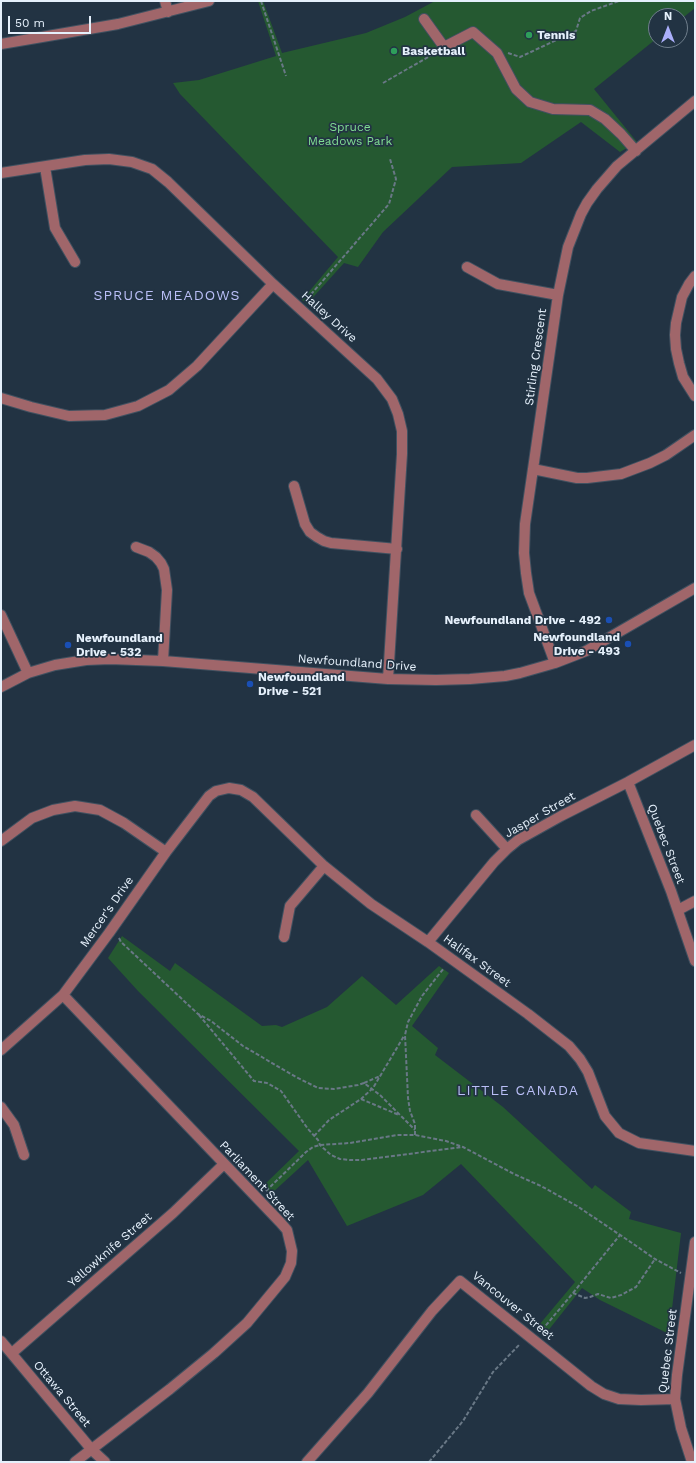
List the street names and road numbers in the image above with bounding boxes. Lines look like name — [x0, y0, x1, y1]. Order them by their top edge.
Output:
street label: Halley Drive — [298, 288, 360, 346]
street label: Stirling Crescent — [522, 308, 550, 406]
street label: Newfoundland Drive — [297, 652, 417, 674]
street label: Jasper Street — [502, 789, 578, 841]
street label: Quebec Street — [644, 802, 688, 886]
street label: Mercer's Drive — [77, 874, 137, 950]
street label: Halifax Street — [440, 932, 514, 990]
street label: Parliament Street — [216, 1138, 298, 1224]
street label: Yellowknife Street — [65, 1210, 155, 1290]
street label: Vancouver Street — [469, 1269, 557, 1343]
street label: Quebec Street — [656, 1308, 680, 1394]
street label: Ottawa Street — [30, 1358, 94, 1430]

